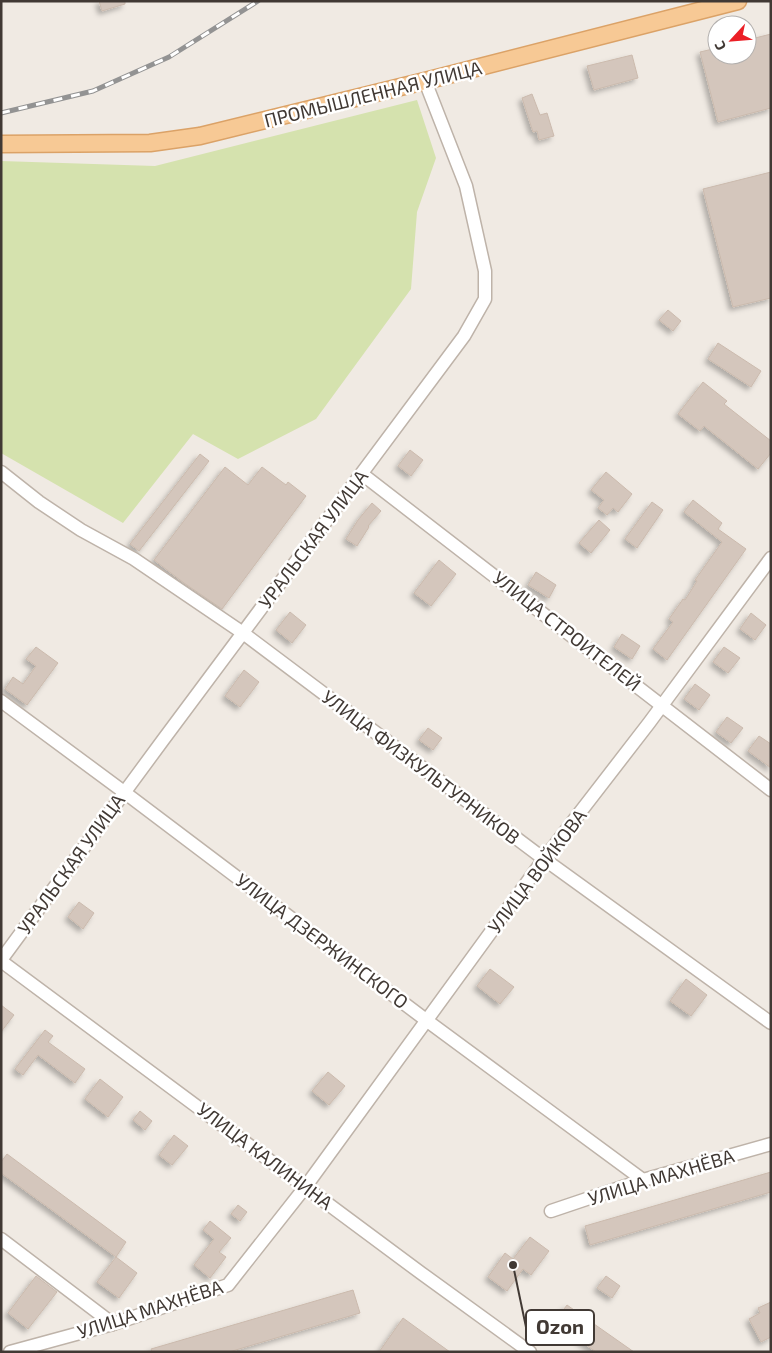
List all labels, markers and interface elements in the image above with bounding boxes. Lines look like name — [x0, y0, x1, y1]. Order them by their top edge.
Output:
north arrow — [707, 15, 757, 65]
text: С — [710, 38, 729, 53]
street label: ПРОМЫШЛЕННАЯ УЛИЦА — [262, 55, 484, 132]
street label: УРАЛЬСКАЯ УЛИЦА — [253, 465, 372, 613]
street label: УЛИЦА СТРОИТЕЛЕЙ — [489, 566, 646, 695]
street label: УЛИЦА ФИЗКУЛЬТУРНИКОВ — [318, 685, 525, 848]
street label: УРАЛЬСКАЯ УЛИЦА — [12, 789, 129, 938]
street label: УЛИЦА ВОЙКОВА — [482, 804, 591, 937]
street label: УЛИЦА ДЗЕРЖИНСКОГО — [231, 868, 413, 1013]
street label: УЛИЦА КАЛИНИНА — [193, 1097, 338, 1214]
street label: УЛИЦА МАХНЁВА — [585, 1143, 737, 1210]
street label: УЛИЦА МАХНЁВА — [74, 1274, 226, 1343]
callout: Ozon — [526, 1310, 594, 1345]
text: Ozon — [536, 1314, 584, 1338]

